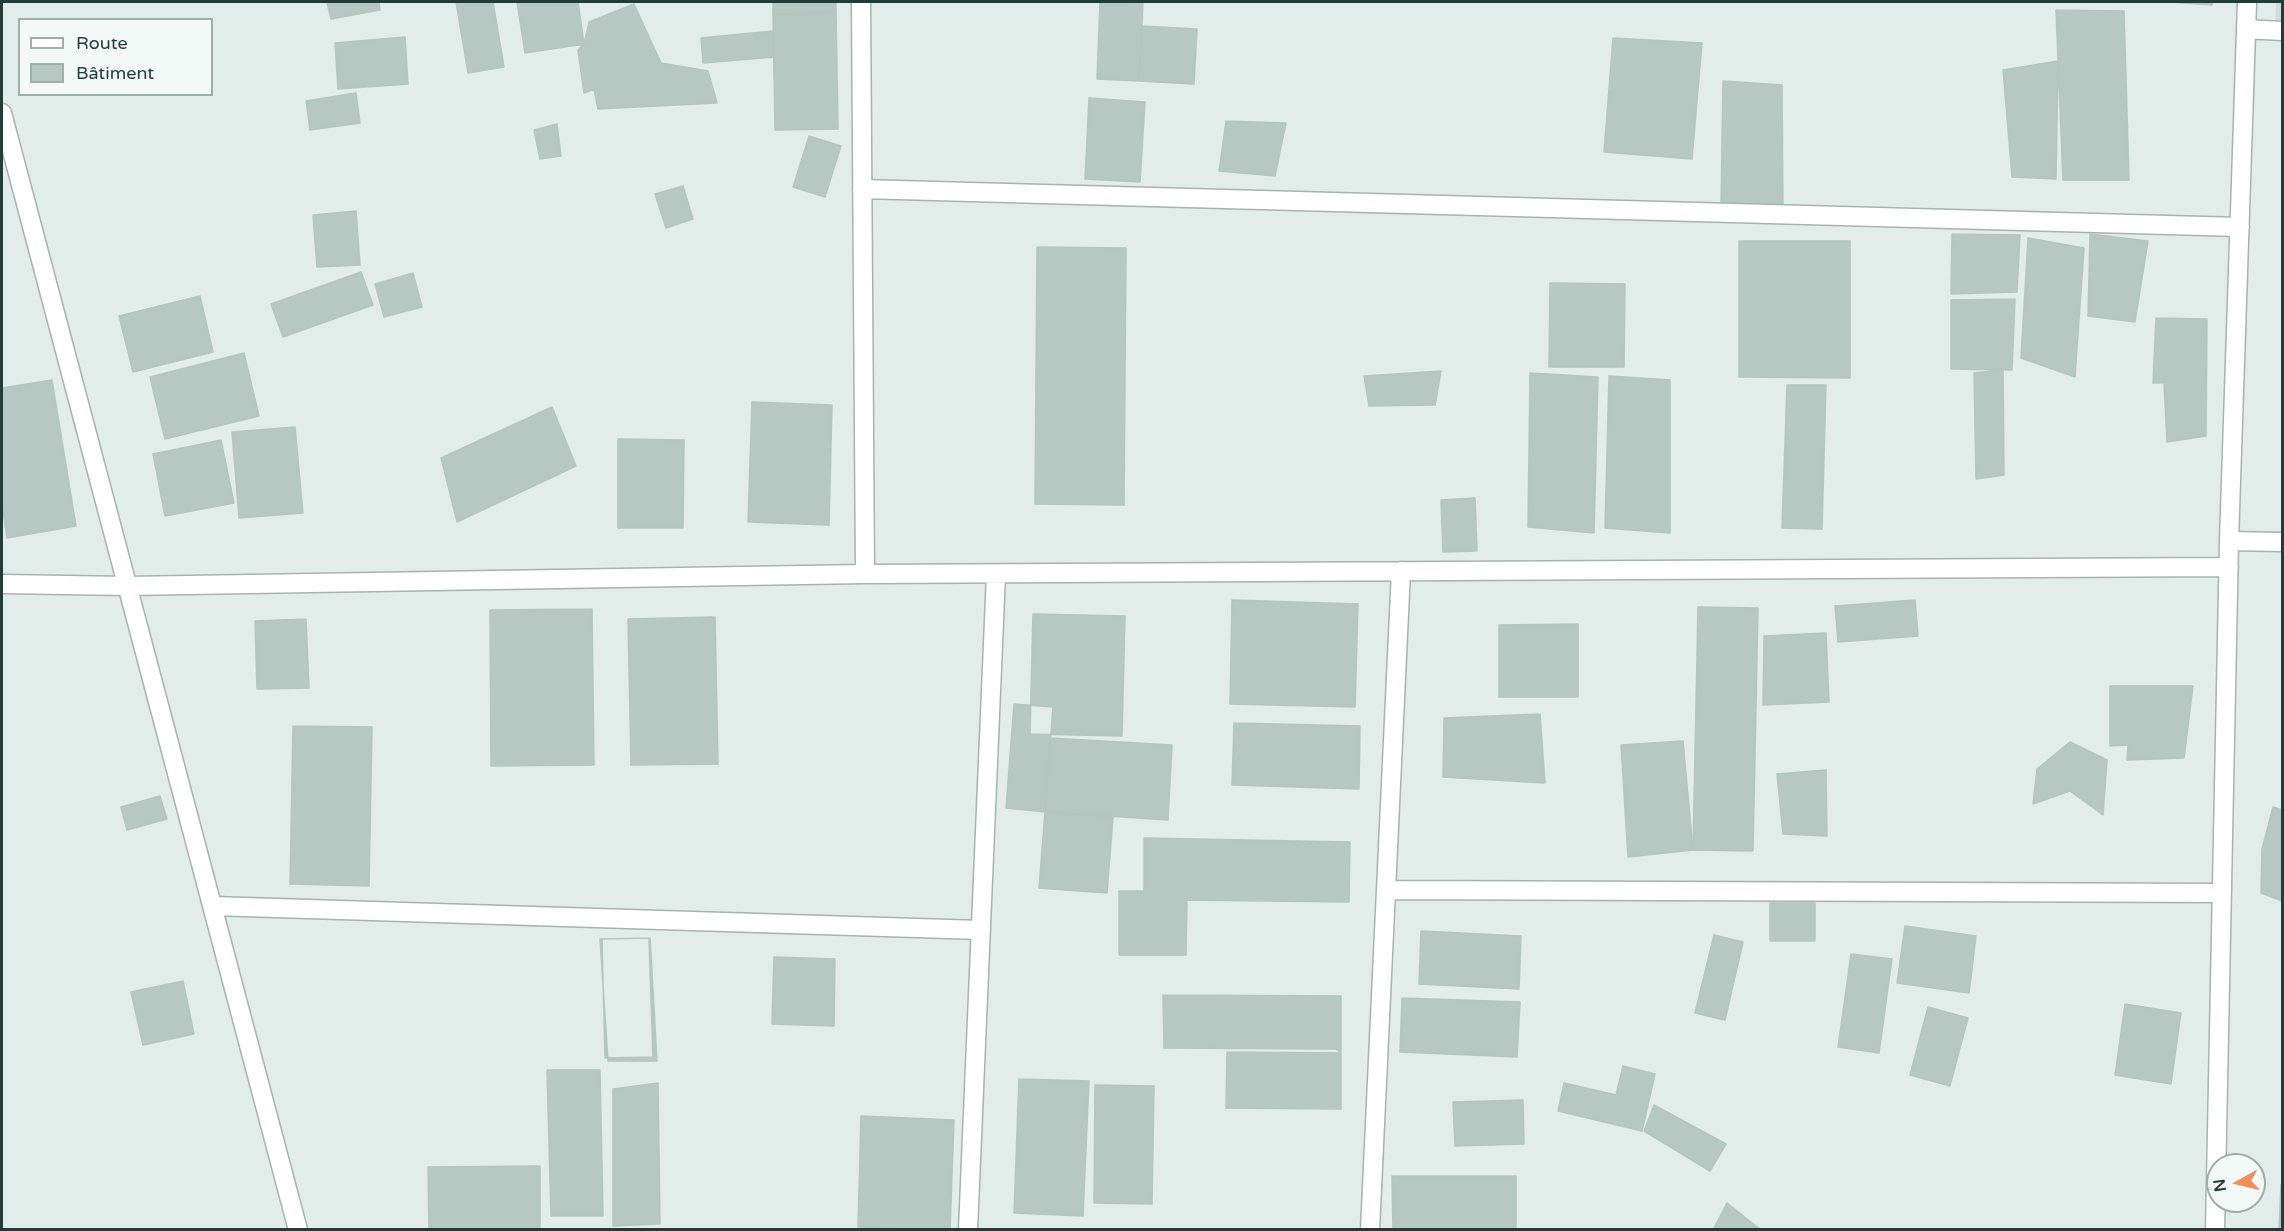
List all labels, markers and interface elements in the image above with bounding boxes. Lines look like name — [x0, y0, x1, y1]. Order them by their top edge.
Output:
legend — [18, 18, 213, 96]
text: Route — [76, 32, 128, 54]
text: Bâtiment — [76, 62, 154, 84]
north arrow — [2206, 1153, 2266, 1213]
text: N — [2209, 1177, 2231, 1193]

